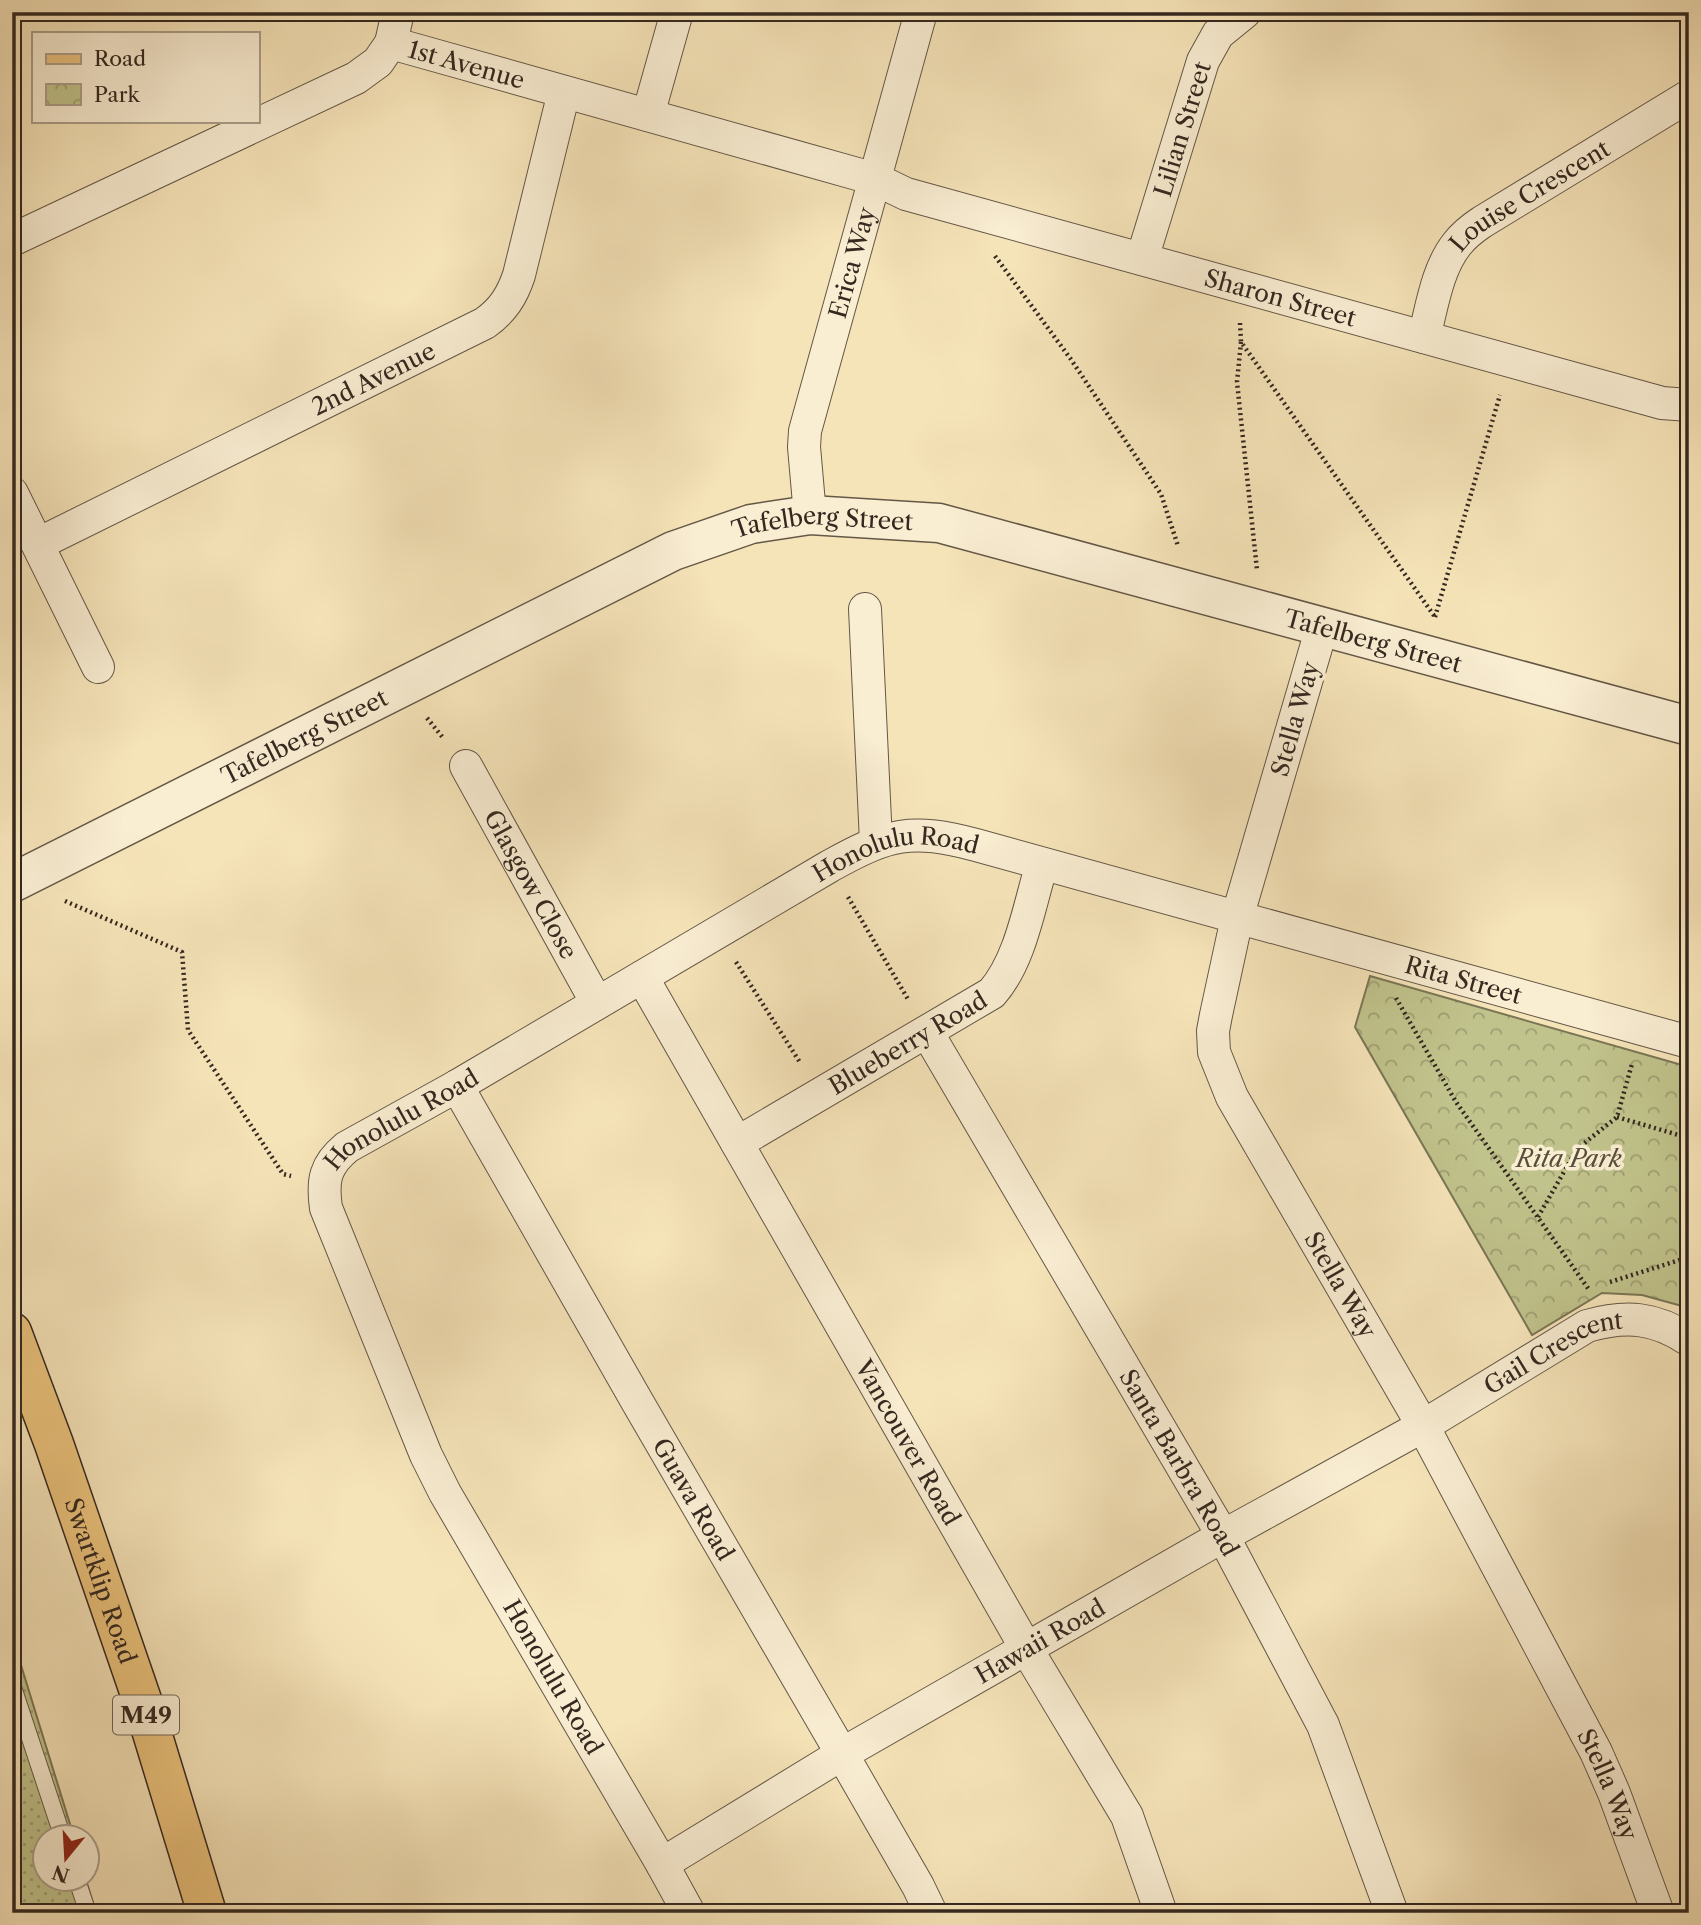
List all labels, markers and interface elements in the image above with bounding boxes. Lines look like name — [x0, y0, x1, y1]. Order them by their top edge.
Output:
legend — [32, 32, 259, 122]
street label: 1st Avenue — [405, 34, 528, 94]
text: Road — [94, 46, 146, 71]
street label: Lilian Street — [1148, 58, 1217, 200]
text: Park — [94, 82, 140, 107]
street label: Louise Crescent — [1443, 133, 1615, 257]
street label: Erica Way — [822, 203, 881, 321]
street label: Sharon Street — [1201, 263, 1360, 332]
street label: 2nd Avenue — [307, 335, 440, 421]
street label: Tafelberg Street — [728, 500, 914, 544]
street label: Tafelberg Street — [1281, 603, 1465, 678]
street label: Stella Way — [1265, 658, 1325, 780]
street label: Tafelberg Street — [216, 682, 393, 790]
street label: Glasgow Close — [478, 804, 584, 964]
street label: Honolulu Road — [807, 821, 983, 888]
street label: Rita Street — [1402, 950, 1526, 1010]
street label: Blueberry Road — [823, 985, 992, 1100]
street label: Honolulu Road — [318, 1062, 484, 1175]
park label: Rita Park — [1514, 1144, 1622, 1173]
street label: Stella Way — [1299, 1226, 1383, 1343]
street label: Gail Crescent — [1478, 1305, 1624, 1400]
street label: Vancouver Road — [849, 1353, 967, 1530]
street label: Santa Barbra Road — [1114, 1364, 1245, 1561]
street label: Guava Road — [647, 1433, 741, 1566]
street label: Swartklip Road — [59, 1494, 143, 1668]
street label: Hawaii Road — [970, 1592, 1110, 1689]
street label: Honolulu Road — [497, 1594, 609, 1760]
road number: M49 — [113, 1696, 179, 1734]
street label: Stella Way — [1572, 1723, 1645, 1844]
north arrow — [32, 1824, 102, 1894]
text: N — [49, 1860, 72, 1887]

